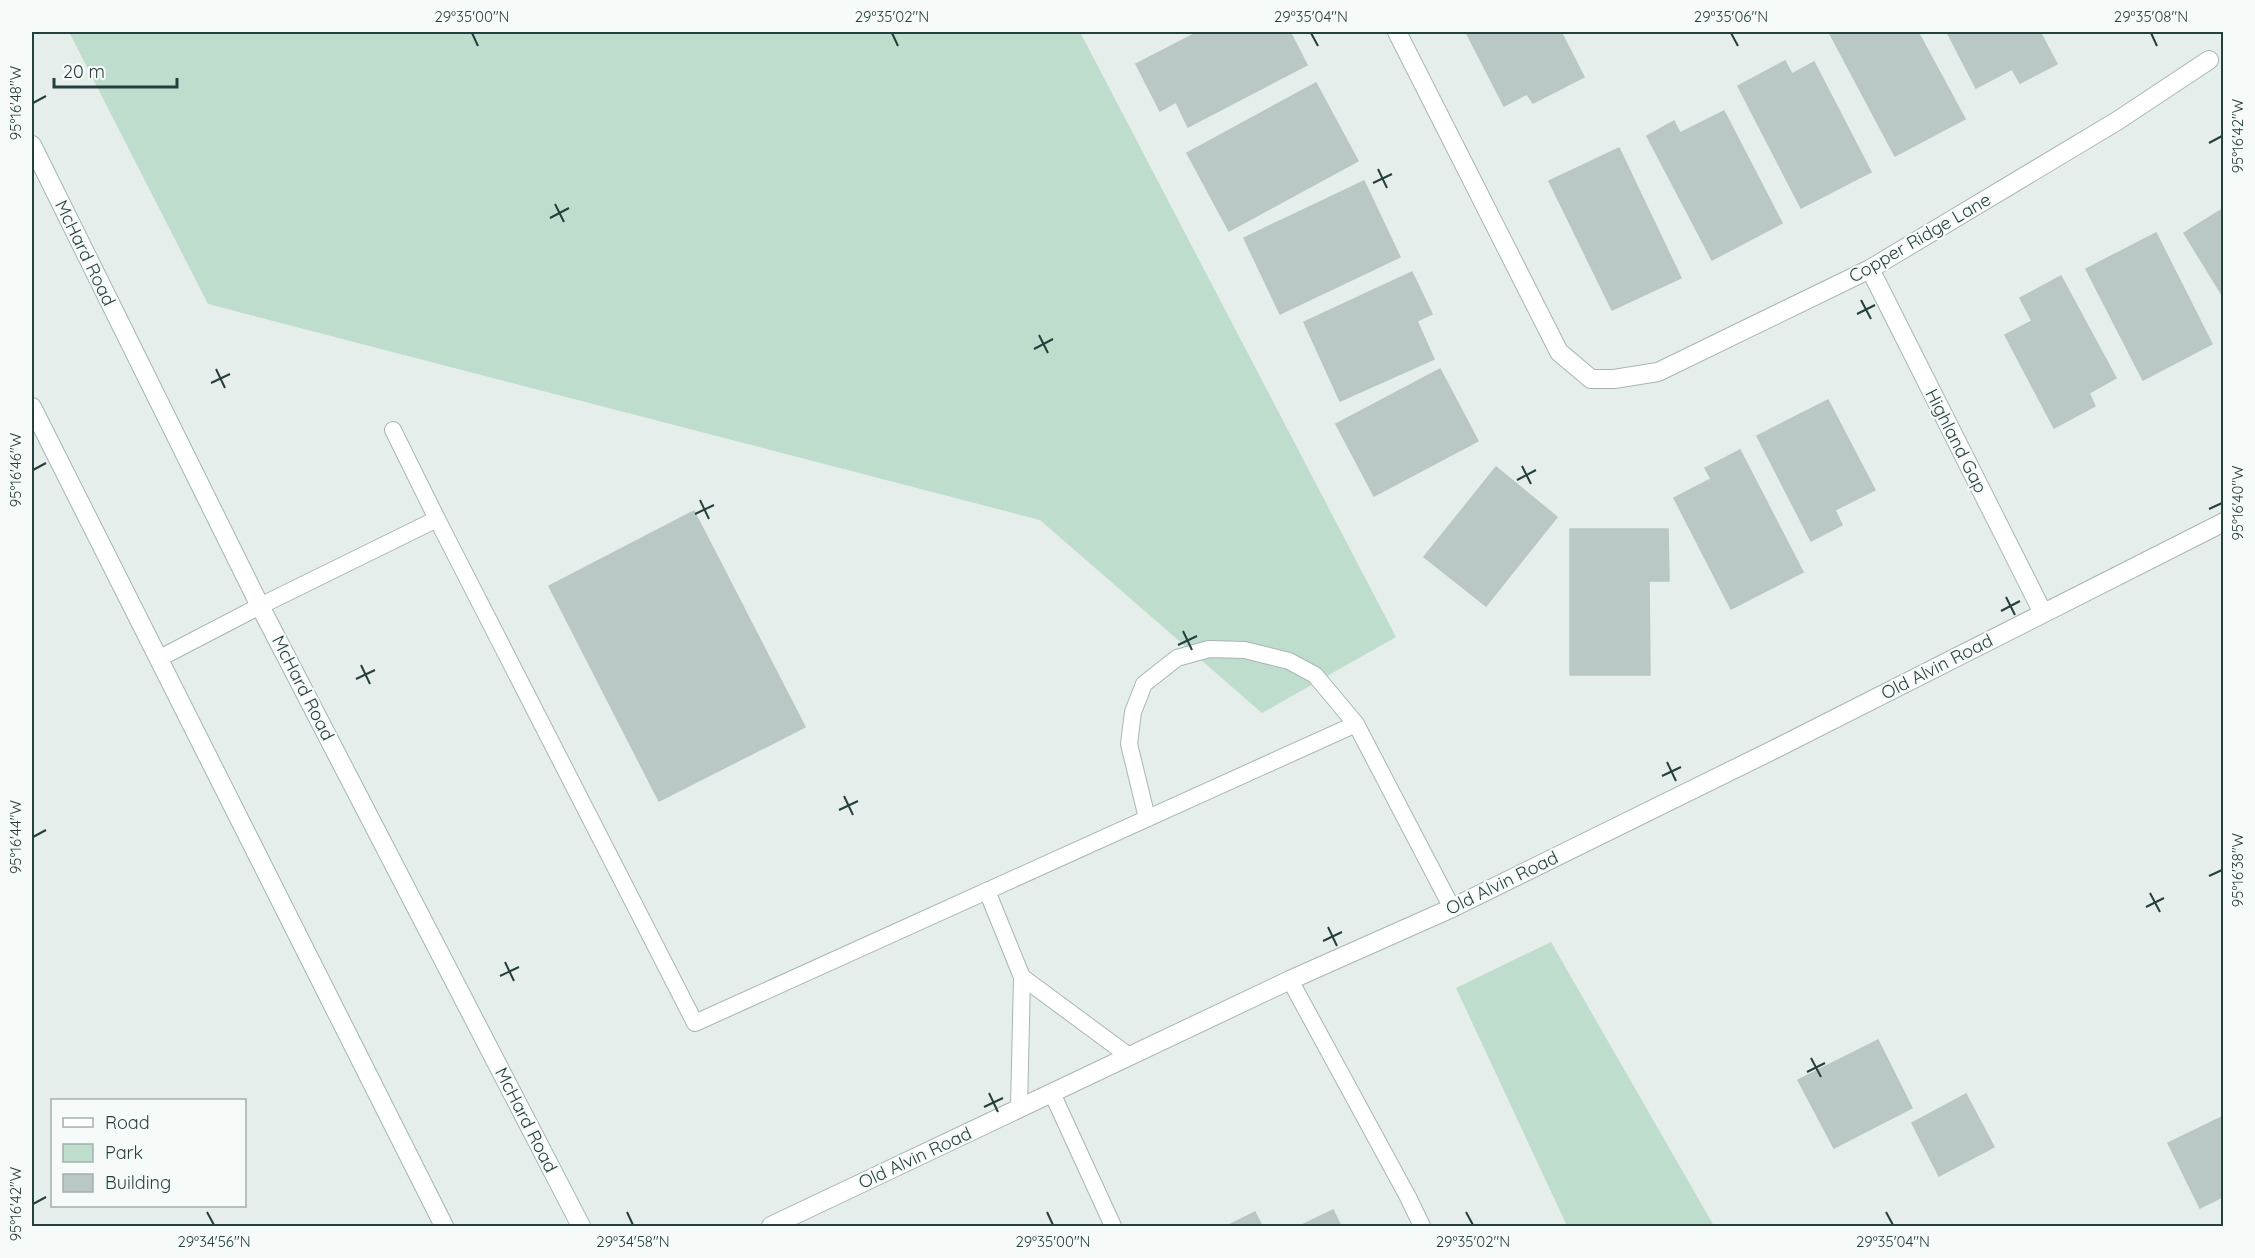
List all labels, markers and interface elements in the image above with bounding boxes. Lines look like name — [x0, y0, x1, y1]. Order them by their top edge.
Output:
text: 29°35'00"N — [434, 7, 510, 26]
text: 29°35'02"N — [855, 7, 929, 26]
text: 29°35'04"N — [1274, 7, 1348, 26]
text: 29°35'06"N — [1694, 7, 1768, 26]
text: 29°35'08"N — [2114, 7, 2188, 26]
scale bar — [54, 51, 177, 89]
text: 20 m — [63, 60, 105, 83]
text: 95°16'48"W — [6, 65, 25, 140]
text: 95°16'42"W — [2228, 98, 2247, 173]
street label: Copper Ridge Lane — [1845, 188, 1995, 288]
street label: McHard Road — [50, 196, 121, 310]
street label: Highland Gap — [1920, 385, 1993, 497]
text: 95°16'46"W — [6, 432, 25, 507]
text: 95°16'40"W — [2228, 465, 2247, 541]
street label: Old Alvin Road — [1877, 629, 1996, 705]
street label: McHard Road — [267, 631, 340, 744]
text: 95°16'44"W — [6, 799, 25, 874]
text: 95°16'38"W — [2228, 832, 2247, 907]
street label: Old Alvin Road — [1442, 845, 1562, 920]
street label: McHard Road — [490, 1063, 563, 1176]
legend — [51, 1099, 246, 1207]
text: Road — [105, 1111, 150, 1134]
street label: Old Alvin Road — [855, 1121, 975, 1194]
text: Park — [105, 1141, 143, 1164]
text: 95°16'42"W — [6, 1166, 25, 1241]
text: Building — [105, 1171, 171, 1194]
text: 29°34'56"N — [177, 1232, 251, 1251]
text: 29°34'58"N — [596, 1232, 670, 1251]
text: 29°35'00"N — [1015, 1232, 1091, 1251]
text: 29°35'02"N — [1436, 1232, 1510, 1251]
text: 29°35'04"N — [1856, 1232, 1930, 1251]

